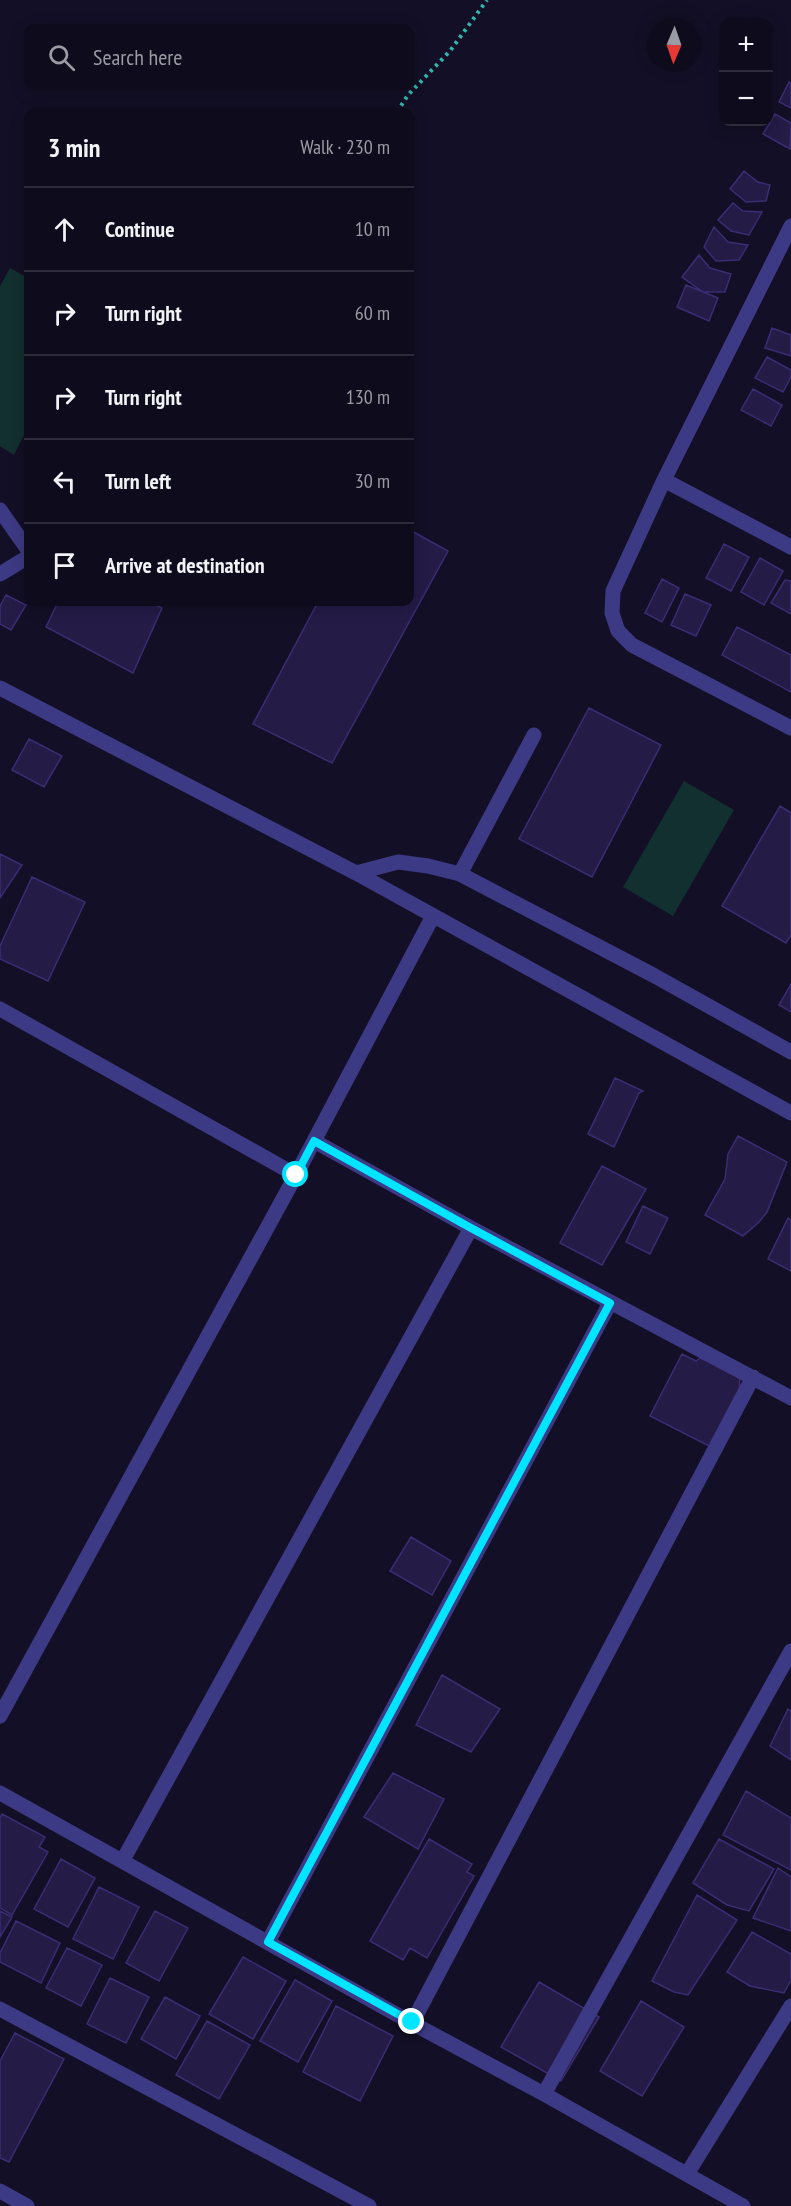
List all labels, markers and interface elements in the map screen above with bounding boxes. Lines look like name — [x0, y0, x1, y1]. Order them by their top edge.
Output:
north arrow — [647, 18, 701, 72]
map controls — [719, 18, 773, 126]
button: + — [719, 18, 773, 72]
search box — [24, 24, 414, 90]
icon: search — [45, 41, 78, 74]
text: Search here — [93, 43, 182, 71]
button: − — [719, 72, 773, 126]
text: 3 min — [48, 131, 101, 164]
text: Walk · 230 m — [300, 134, 390, 160]
icon: ahead — [48, 213, 81, 246]
text: Continue — [105, 215, 175, 243]
text: 10 m — [355, 216, 390, 242]
icon: right — [48, 297, 81, 330]
text: Turn right — [105, 299, 182, 327]
text: 60 m — [355, 300, 390, 326]
icon: right — [48, 381, 81, 414]
text: Turn right — [105, 383, 182, 411]
text: 130 m — [346, 384, 390, 410]
icon: left — [48, 465, 81, 498]
text: Turn left — [105, 467, 171, 495]
text: 30 m — [355, 468, 390, 494]
icon: arrive — [48, 549, 81, 582]
text: Arrive at destination — [105, 551, 265, 579]
route start — [282, 1161, 308, 1187]
route end — [398, 2008, 424, 2034]

